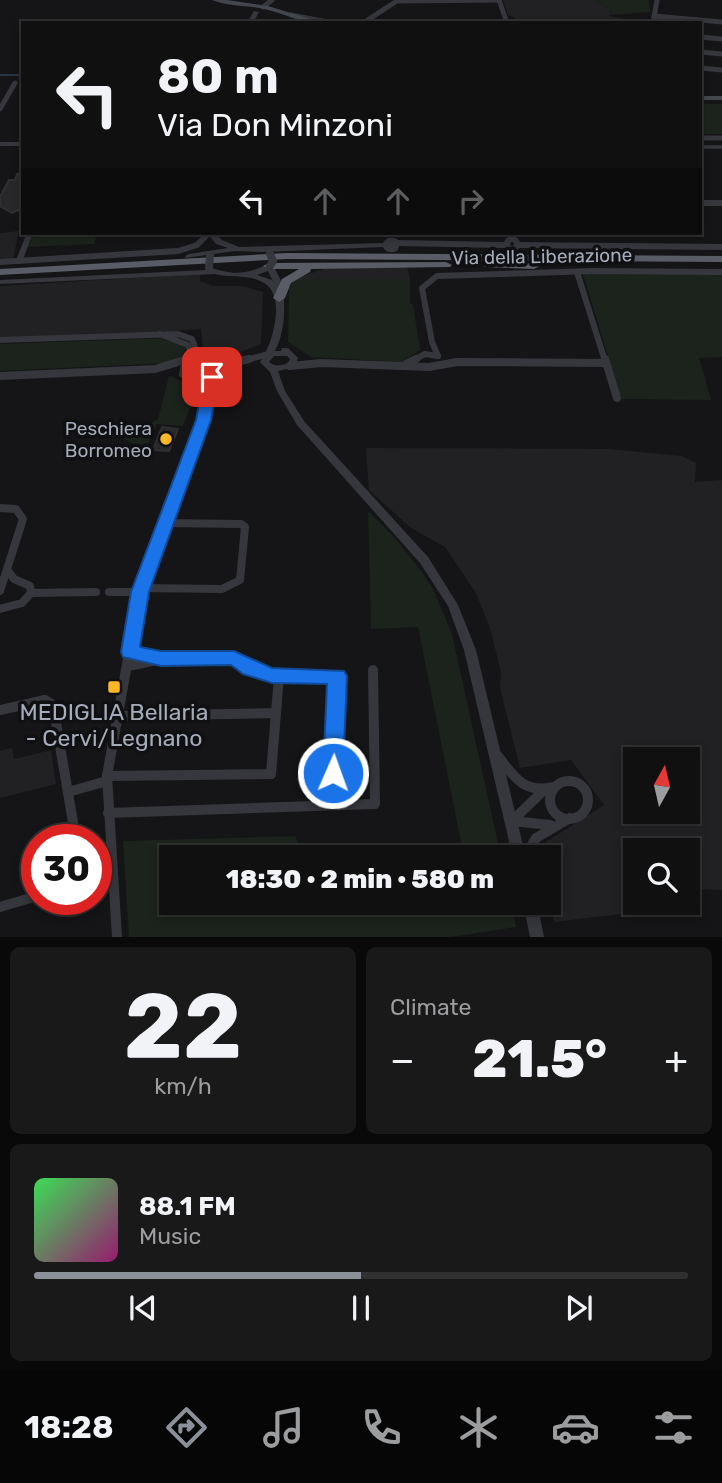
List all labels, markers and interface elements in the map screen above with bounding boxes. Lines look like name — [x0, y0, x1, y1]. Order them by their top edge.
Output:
text: 80 m — [157, 47, 279, 105]
icon: left — [42, 49, 133, 140]
text: Via Don Minzoni — [157, 106, 393, 144]
icon: left — [233, 182, 271, 220]
icon: ahead — [306, 182, 344, 220]
icon: ahead — [379, 182, 417, 220]
icon: right — [452, 182, 490, 220]
street label: Via della Liberazione — [452, 243, 632, 270]
pin — [182, 347, 242, 407]
icon: arrive — [193, 358, 231, 396]
place label: Peschiera Borromeo — [65, 417, 152, 462]
marker: Peschiera Borromeo — [158, 431, 174, 447]
marker: MEDIGLIA Bellaria - Cervi/Legnano — [106, 679, 122, 695]
place label: MEDIGLIA Bellaria - Cervi/Legnano — [20, 698, 208, 752]
position arrow — [296, 736, 370, 810]
north arrow — [623, 747, 700, 824]
map controls — [623, 747, 700, 915]
speed limit sign: 30 — [21, 824, 112, 915]
button: search — [623, 838, 700, 915]
text: 18:30 · 2 min · 580 m — [226, 864, 494, 895]
text: 22 — [124, 972, 242, 1080]
text: Climate — [390, 993, 471, 1021]
text: 21.5° — [472, 1028, 607, 1090]
text: − — [390, 1037, 415, 1083]
text: + — [664, 1037, 688, 1083]
text: km/h — [154, 1072, 212, 1100]
text: 88.1 FM — [139, 1191, 236, 1222]
text: Music — [139, 1222, 201, 1250]
icon: previous — [124, 1289, 162, 1327]
icon: pause — [342, 1289, 380, 1327]
icon: next — [560, 1289, 598, 1327]
icon: directions — [162, 1403, 211, 1452]
icon: music — [259, 1403, 308, 1452]
icon: phone — [357, 1403, 406, 1452]
icon: climate — [454, 1403, 503, 1452]
icon: car — [551, 1403, 600, 1452]
icon: filters — [649, 1403, 698, 1452]
text: 18:28 — [24, 1408, 114, 1446]

